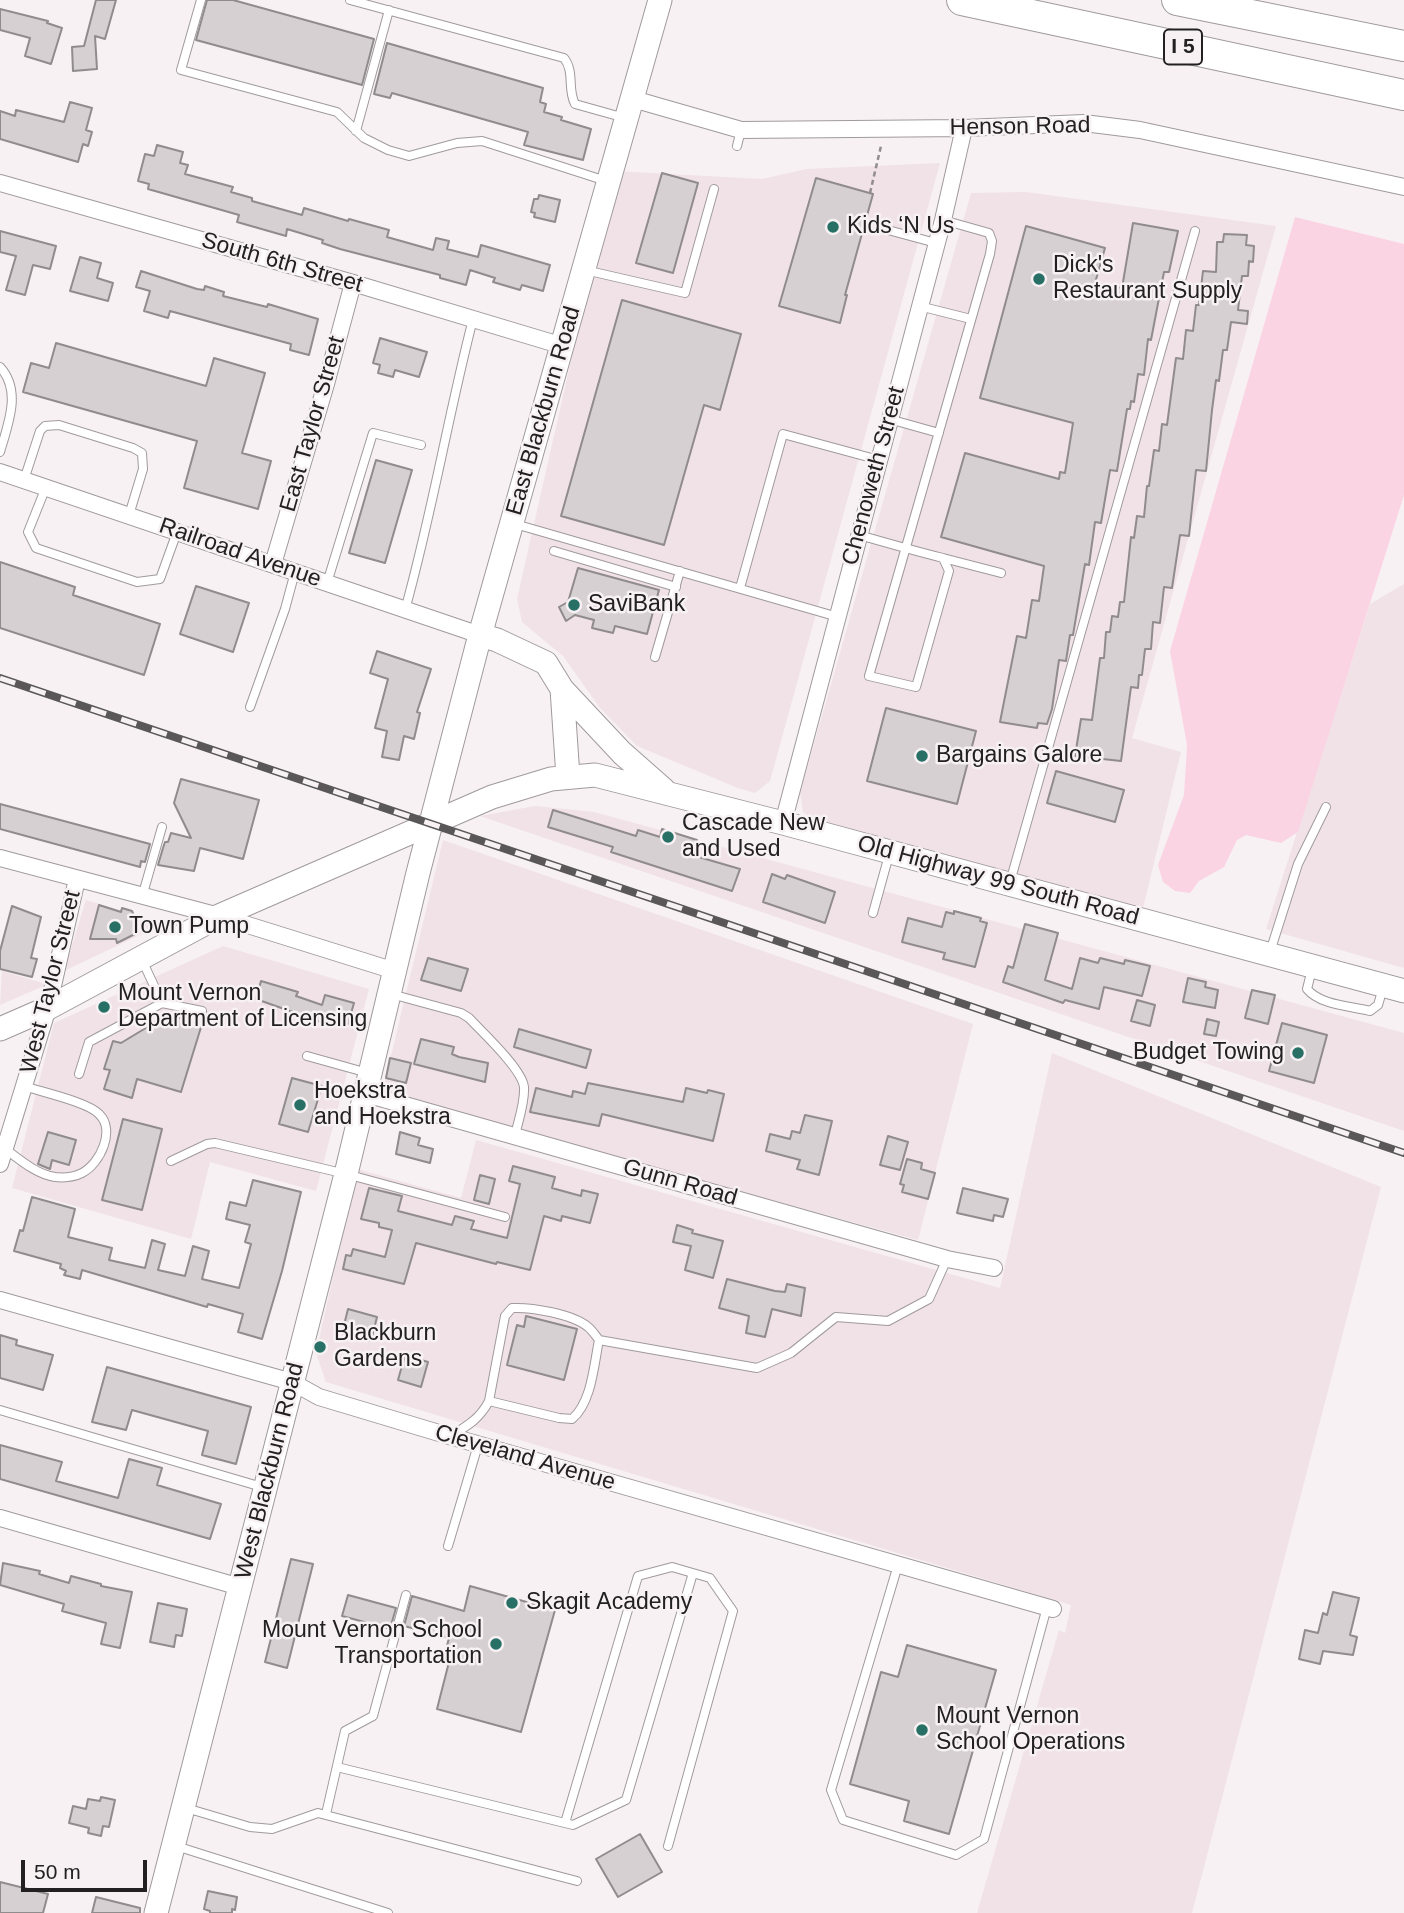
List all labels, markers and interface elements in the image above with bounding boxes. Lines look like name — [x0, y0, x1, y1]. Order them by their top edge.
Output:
road number: I 5 — [1164, 30, 1202, 64]
street label: Henson Road — [949, 112, 1091, 142]
place label: Kids ‘N Us — [847, 213, 954, 241]
marker: Kids ‘N Us — [825, 219, 841, 235]
street label: South 6th Street — [198, 227, 366, 299]
place label: Dick's Restaurant Supply — [1053, 252, 1242, 306]
marker: Dick's Restaurant Supply — [1031, 271, 1047, 287]
street label: East Blackburn Road — [501, 303, 587, 519]
street label: East Taylor Street — [275, 333, 351, 515]
street label: Chenoweth Street — [837, 384, 911, 568]
street label: Railroad Avenue — [155, 512, 325, 594]
place label: SaviBank — [588, 591, 685, 619]
marker: SaviBank — [566, 597, 582, 613]
place label: Bargains Galore — [936, 742, 1102, 770]
marker: Bargains Galore — [914, 748, 930, 764]
place label: Cascade New and Used — [682, 810, 825, 864]
marker: Cascade New and Used — [660, 829, 676, 845]
street label: Old Highway 99 South Road — [854, 830, 1142, 932]
street label: West Taylor Street — [15, 888, 87, 1076]
place label: Town Pump — [129, 913, 249, 941]
marker: Town Pump — [107, 919, 123, 935]
place label: Mount Vernon Department of Licensing — [118, 980, 367, 1034]
marker: Mount Vernon Department of Licensing — [96, 999, 112, 1015]
place label: Budget Towing — [1133, 1039, 1284, 1067]
marker: Budget Towing — [1290, 1045, 1306, 1061]
place label: Hoekstra and Hoekstra — [314, 1078, 451, 1132]
marker: Hoekstra and Hoekstra — [292, 1097, 308, 1113]
street label: Gunn Road — [620, 1154, 740, 1212]
place label: Blackburn Gardens — [334, 1320, 436, 1374]
marker: Blackburn Gardens — [312, 1339, 328, 1355]
street label: West Blackburn Road — [230, 1360, 310, 1582]
street label: Cleveland Avenue — [432, 1419, 618, 1497]
place label: Skagit Academy — [526, 1589, 692, 1617]
marker: Skagit Academy — [504, 1595, 520, 1611]
place label: Mount Vernon School Transportation — [262, 1617, 482, 1671]
marker: Mount Vernon School Transportation — [488, 1636, 504, 1652]
place label: Mount Vernon School Operations — [936, 1703, 1125, 1757]
marker: Mount Vernon School Operations — [914, 1722, 930, 1738]
scale bar — [24, 1846, 150, 1890]
text: 50 m — [34, 1860, 81, 1883]

